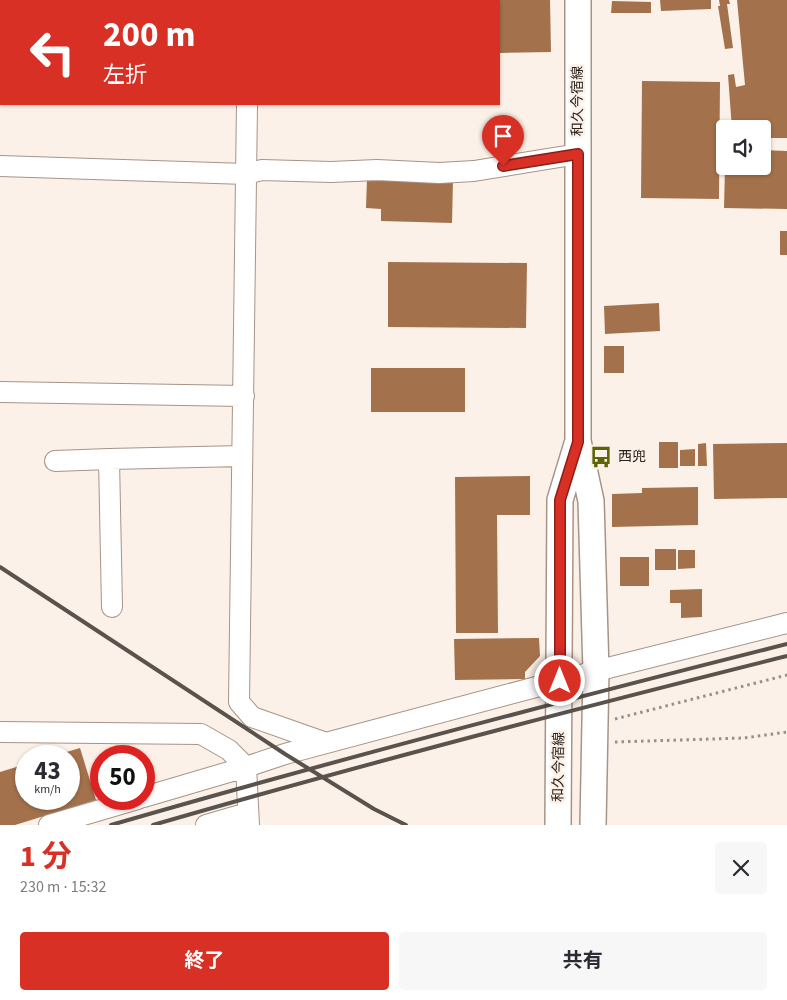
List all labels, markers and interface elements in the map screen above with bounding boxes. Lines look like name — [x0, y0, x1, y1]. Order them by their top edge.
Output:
text: 200 m — [103, 10, 195, 60]
icon: left — [20, 20, 85, 85]
text: 左折 — [103, 59, 147, 91]
street label: 和久今宿線 — [568, 66, 588, 136]
pin — [482, 115, 524, 166]
map controls — [716, 120, 771, 175]
button: sound — [716, 120, 771, 175]
icon: arrive — [489, 122, 517, 150]
bus stop icon: 西兜 — [588, 444, 614, 470]
place label: 西兜 — [618, 447, 646, 467]
position arrow — [533, 654, 585, 706]
street label: 和久今宿線 — [548, 732, 570, 802]
speed limit sign: 50 — [90, 745, 155, 810]
text: 43 — [34, 753, 61, 789]
text: km/h — [34, 781, 61, 798]
text: 1 分 — [20, 835, 72, 878]
button: close — [715, 842, 767, 894]
text: 230 m · 15:32 — [20, 876, 107, 898]
button: 終了 — [20, 932, 389, 990]
button: 共有 — [399, 932, 767, 990]

